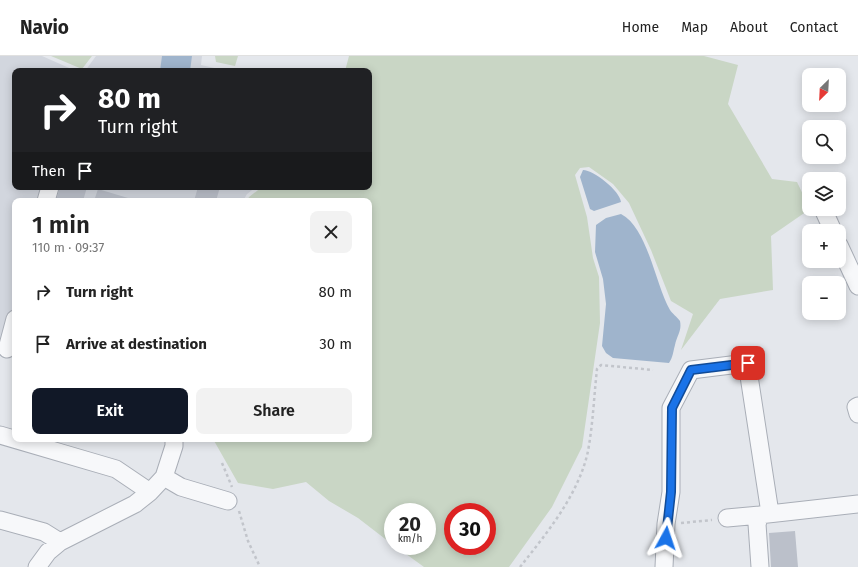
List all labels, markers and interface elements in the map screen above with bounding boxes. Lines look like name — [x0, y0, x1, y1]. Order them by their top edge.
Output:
text: Navio — [20, 16, 69, 39]
text: Home — [622, 19, 659, 36]
text: Map — [681, 19, 708, 36]
text: About — [730, 19, 768, 36]
text: Contact — [790, 19, 838, 36]
north arrow — [802, 68, 846, 112]
map controls — [802, 68, 846, 320]
text: 80 m — [98, 82, 161, 115]
icon: right — [32, 84, 84, 136]
text: Turn right — [98, 116, 178, 138]
button: search — [802, 120, 846, 164]
icon: arrive — [74, 160, 96, 182]
text: Then — [32, 162, 66, 180]
button: layers — [802, 172, 846, 216]
text: 1 min — [32, 211, 90, 239]
button: close — [310, 211, 352, 253]
button: + — [802, 224, 846, 268]
text: 110 m · 09:37 — [32, 240, 104, 255]
button: − — [802, 276, 846, 320]
icon: right — [32, 281, 54, 303]
text: Turn right — [66, 283, 133, 301]
text: 80 m — [319, 283, 352, 301]
icon: arrive — [32, 333, 54, 355]
text: Arrive at destination — [66, 335, 207, 353]
text: 30 m — [319, 335, 352, 353]
pin — [731, 346, 765, 380]
icon: arrive — [737, 352, 759, 374]
button: Exit — [32, 388, 188, 434]
button: Share — [196, 388, 352, 434]
speed limit sign: 30 — [444, 503, 496, 555]
text: 20 — [399, 512, 421, 536]
position arrow — [645, 517, 687, 559]
text: km/h — [398, 533, 422, 545]

